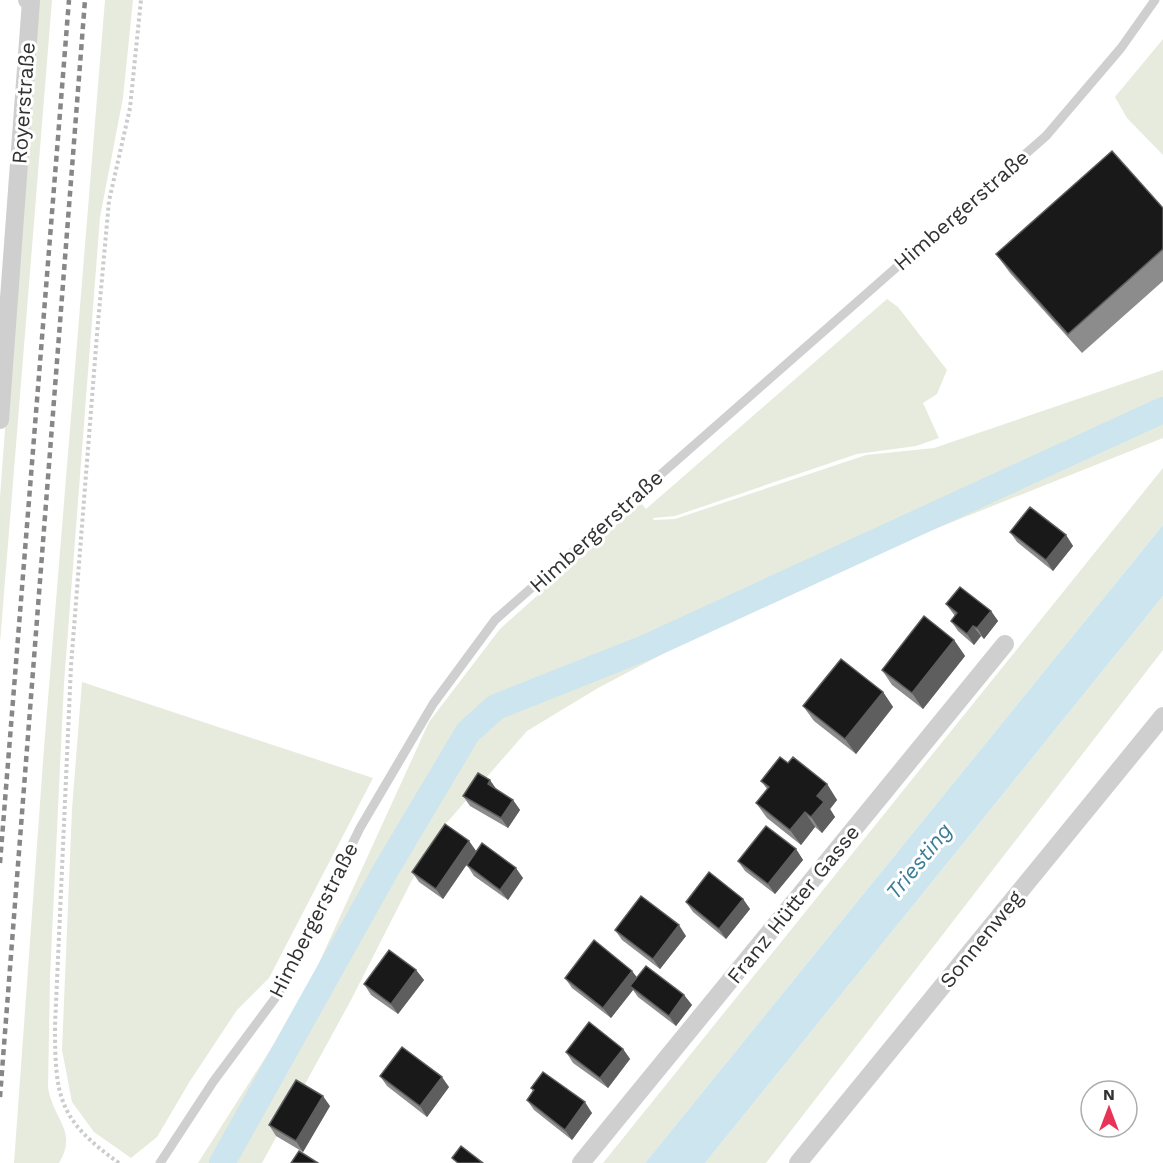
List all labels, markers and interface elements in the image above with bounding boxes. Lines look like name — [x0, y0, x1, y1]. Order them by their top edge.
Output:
street label: Royerstraße — [6, 41, 40, 165]
street label: Himbergerstraße — [888, 145, 1034, 275]
street label: Himbergerstraße — [524, 465, 668, 597]
water label: Triesting — [881, 818, 957, 904]
street label: Franz Hütter Gasse — [721, 820, 865, 988]
street label: Himbergerstraße — [263, 838, 363, 1002]
street label: Sonnenweg — [934, 885, 1028, 993]
north arrow — [1079, 1079, 1139, 1139]
text: N — [1103, 1085, 1115, 1104]

